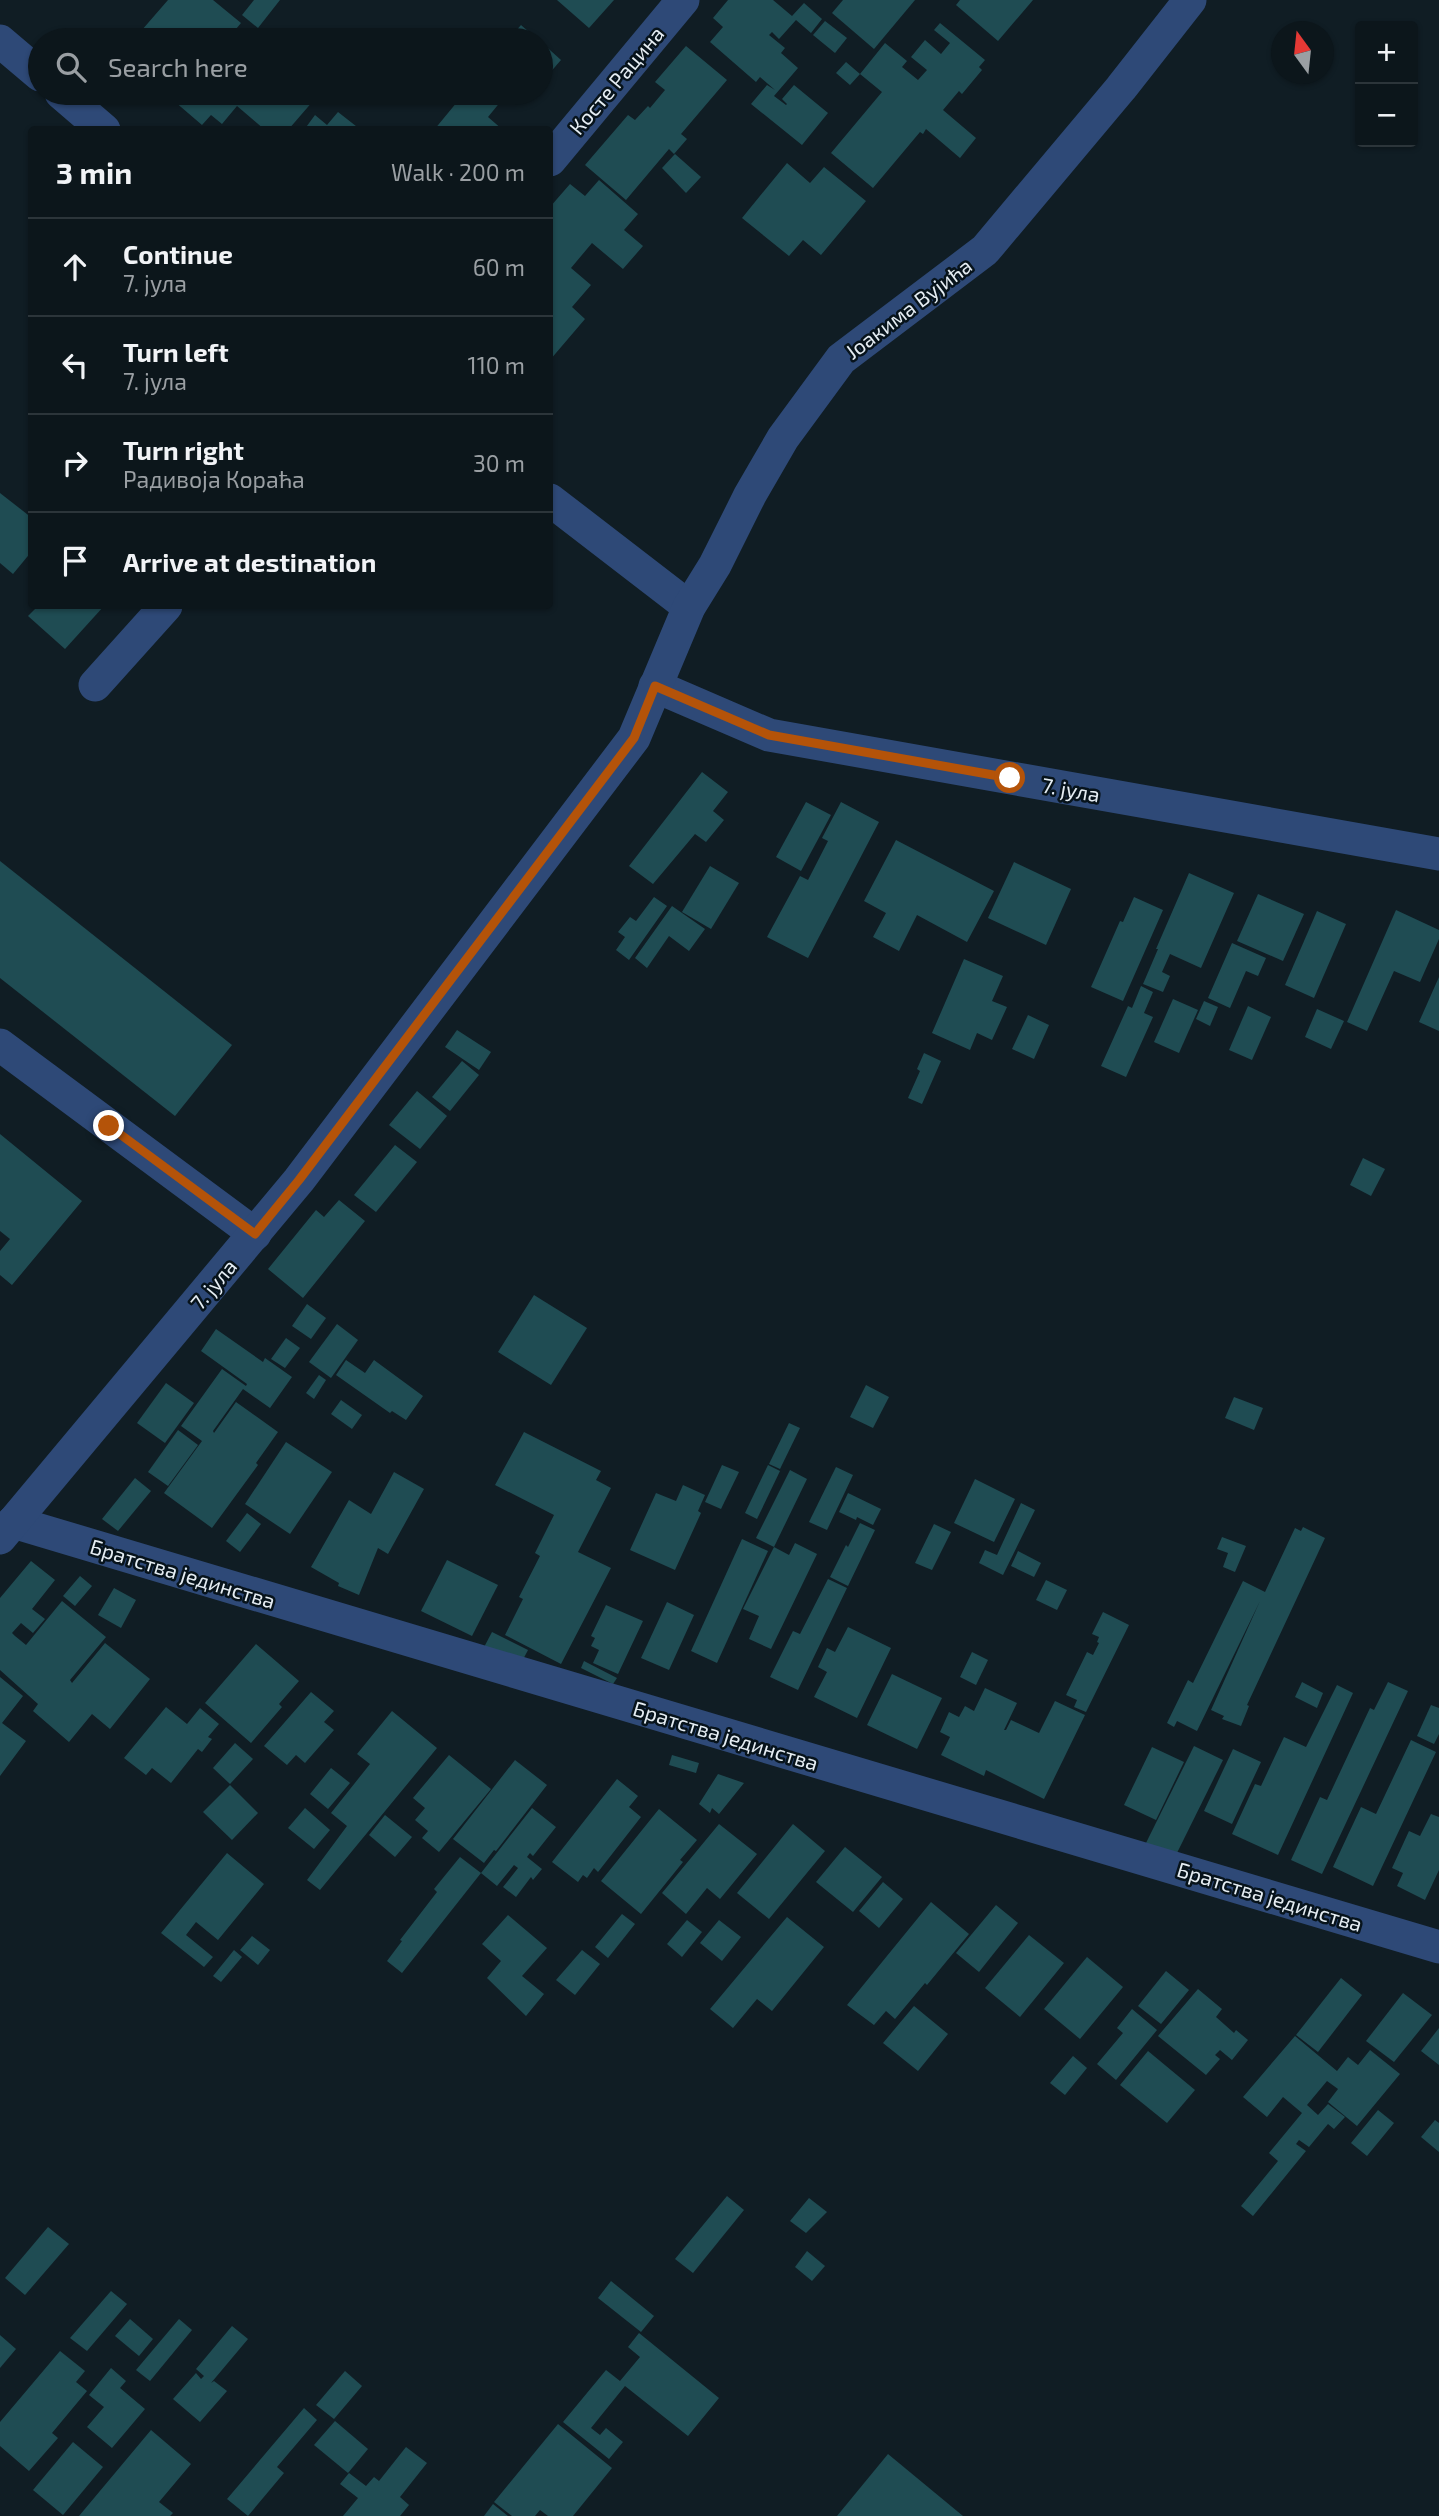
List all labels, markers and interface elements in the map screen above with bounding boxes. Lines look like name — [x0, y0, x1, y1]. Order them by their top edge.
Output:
street label: Косте Рацина — [564, 21, 668, 139]
north arrow — [1271, 21, 1334, 84]
map controls — [1355, 21, 1418, 147]
button: + — [1355, 21, 1418, 84]
search box — [28, 28, 553, 105]
icon: search — [52, 48, 90, 86]
text: Search here — [108, 51, 248, 82]
button: − — [1355, 84, 1418, 147]
text: 3 min — [56, 154, 132, 190]
text: Walk · 200 m — [391, 158, 525, 186]
text: Continue — [123, 238, 233, 269]
icon: ahead — [56, 248, 94, 286]
street label: Јоакима Вујића — [840, 252, 977, 365]
text: 60 m — [473, 253, 525, 281]
text: 7. јула — [123, 269, 187, 297]
text: Turn left — [123, 336, 229, 367]
icon: left — [56, 346, 94, 384]
text: 110 m — [468, 351, 525, 379]
text: 7. јула — [123, 367, 187, 395]
text: Turn right — [123, 434, 244, 465]
icon: right — [56, 444, 94, 482]
text: 30 m — [473, 449, 525, 477]
text: Радивоја Кораћа — [123, 465, 305, 493]
icon: arrive — [56, 542, 94, 580]
text: Arrive at destination — [123, 546, 376, 577]
route start — [994, 762, 1025, 793]
street label: 7. јула — [1040, 772, 1102, 807]
route end — [93, 1110, 124, 1141]
street label: 7. јула — [185, 1254, 242, 1315]
street label: Братства јединства — [87, 1533, 279, 1614]
street label: Братства јединства — [630, 1695, 822, 1776]
street label: Братства јединства — [1174, 1856, 1366, 1937]

